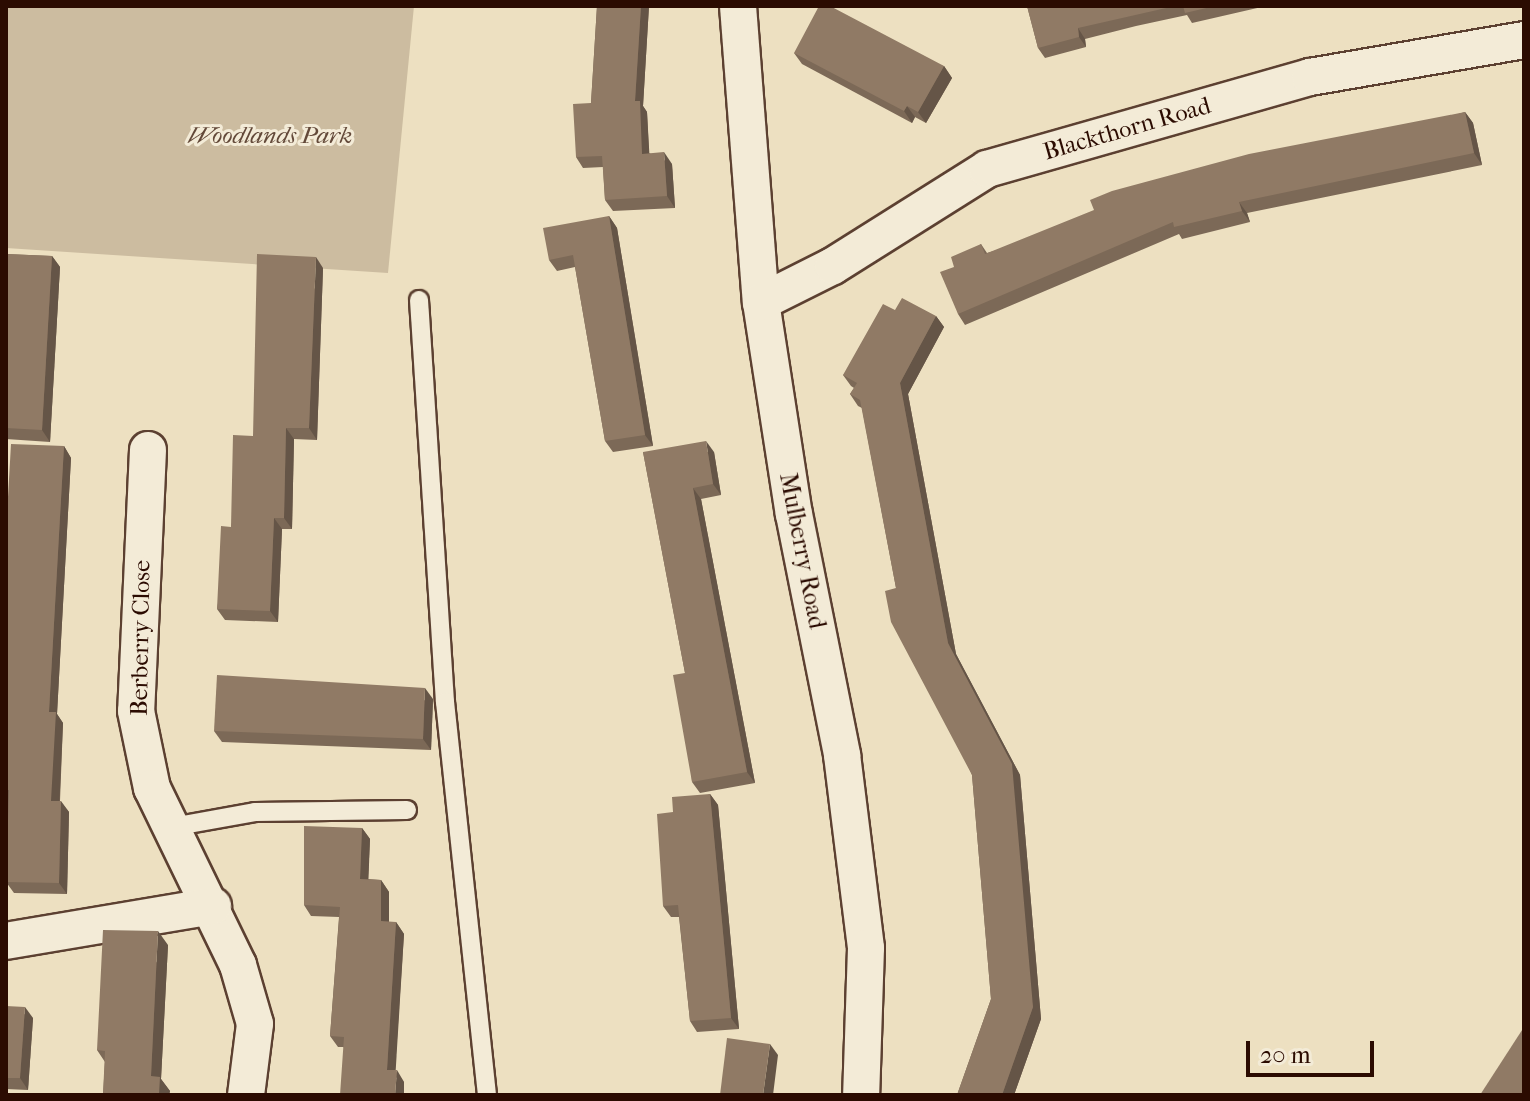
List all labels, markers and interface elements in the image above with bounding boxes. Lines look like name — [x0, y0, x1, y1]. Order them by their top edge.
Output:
street label: Blackthorn Road — [1040, 91, 1214, 167]
park label: Woodlands Park — [188, 122, 352, 150]
street label: Mulberry Road — [773, 471, 831, 631]
street label: Berberry Close — [125, 560, 157, 716]
scale bar — [1250, 1025, 1378, 1075]
text: 20 m — [1260, 1041, 1311, 1069]

